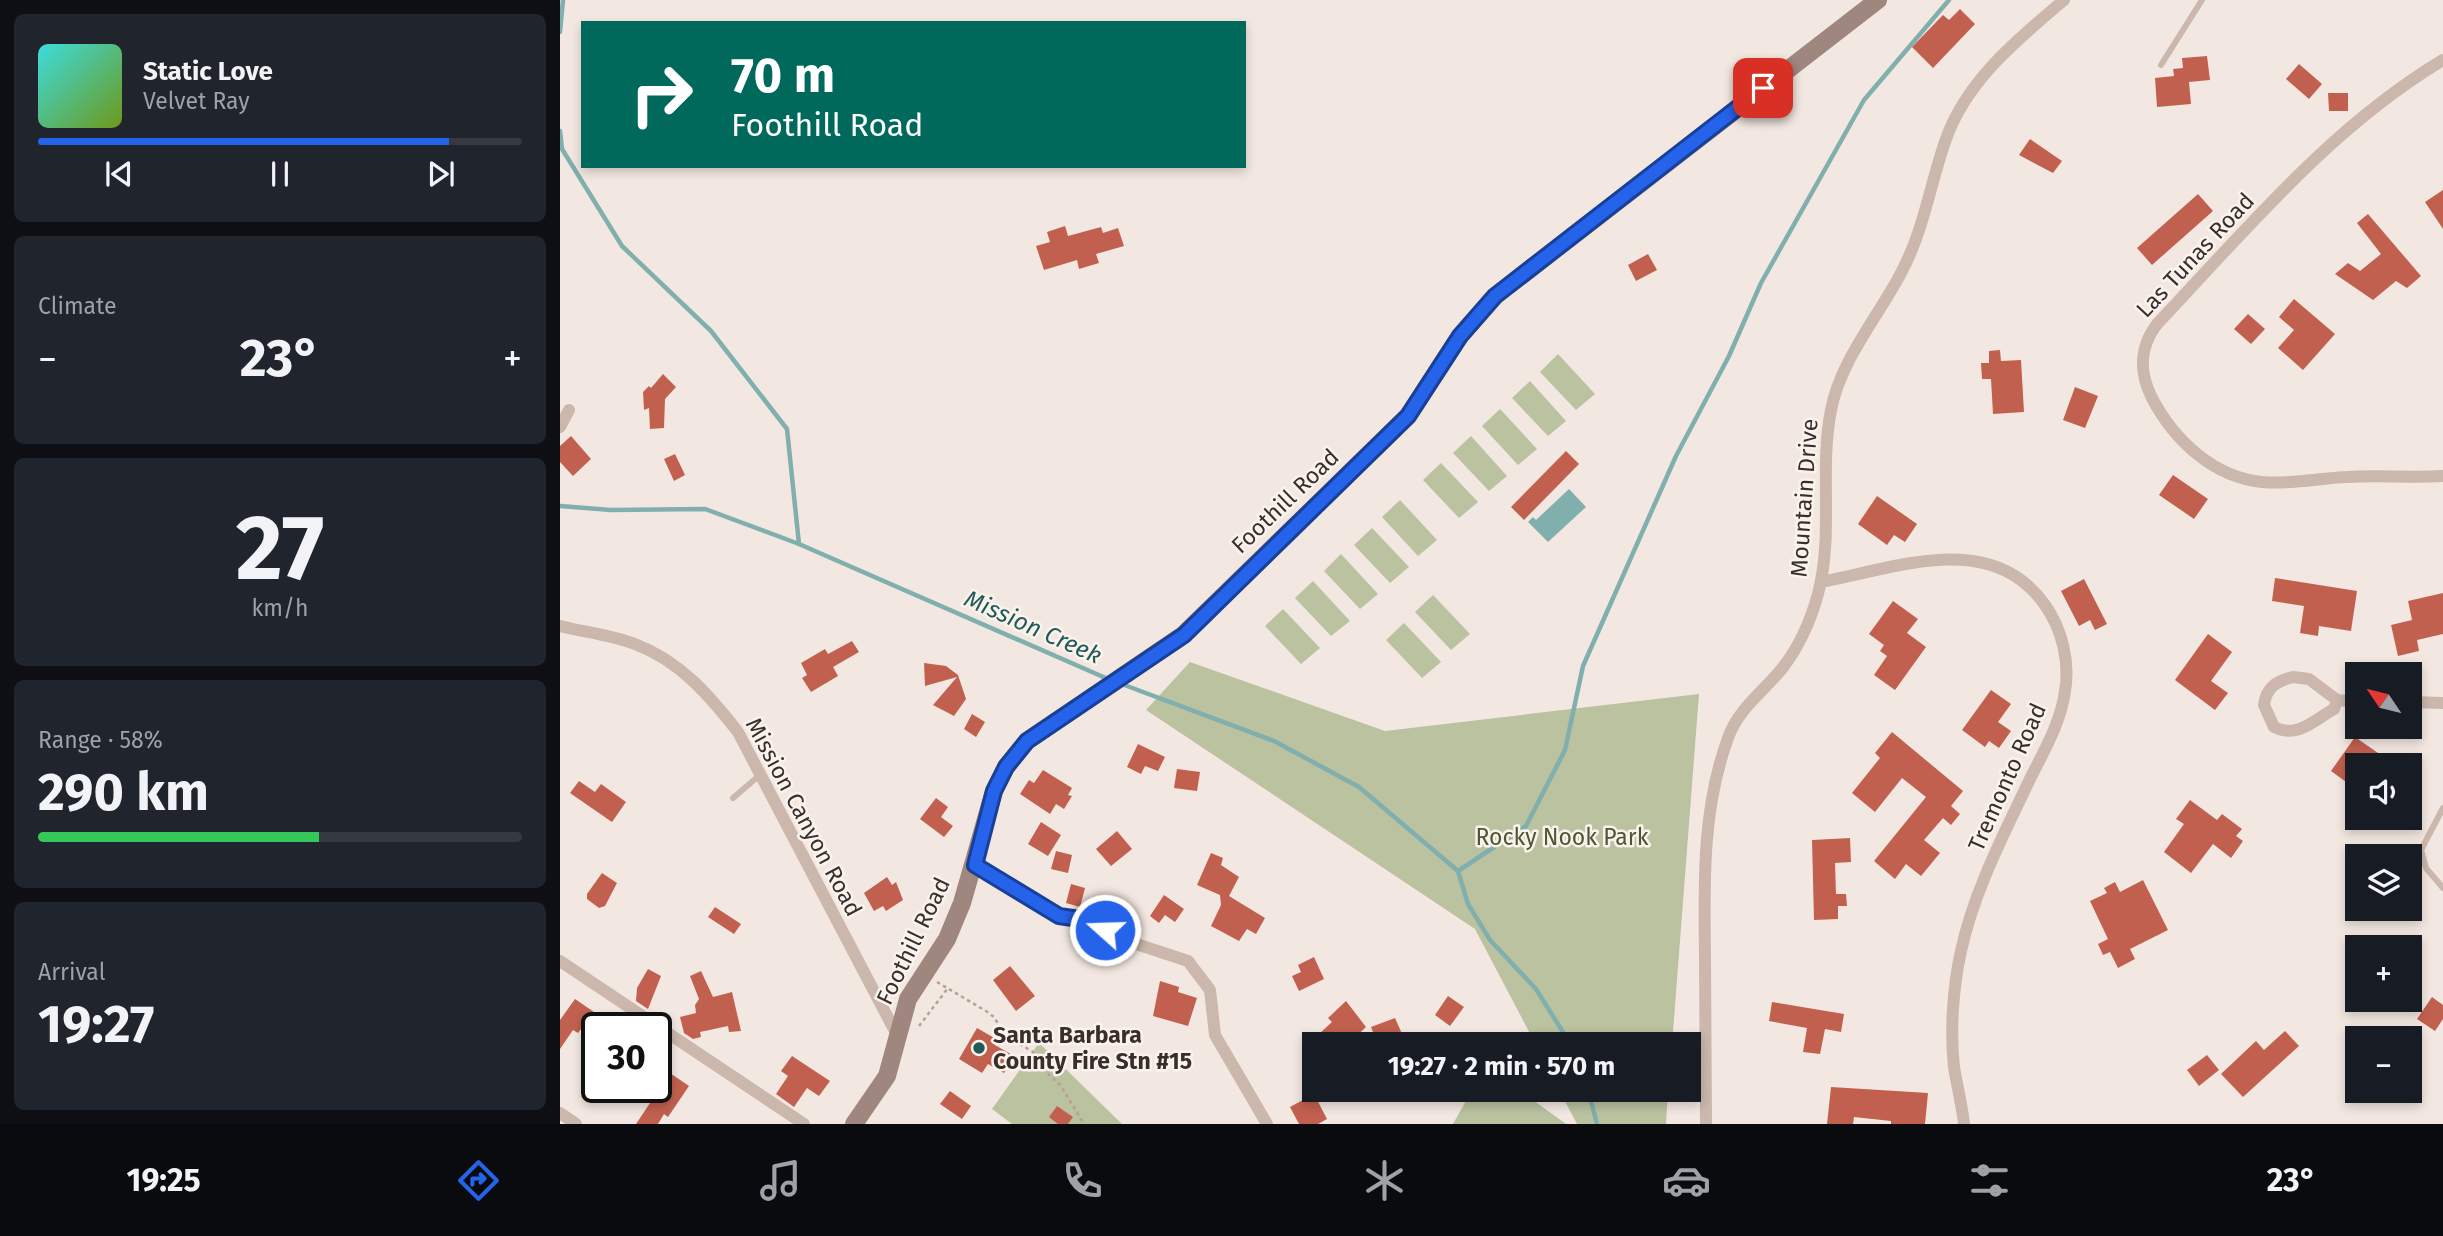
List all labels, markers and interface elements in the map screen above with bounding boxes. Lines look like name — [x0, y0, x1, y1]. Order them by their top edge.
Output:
text: 70 m — [731, 46, 835, 105]
icon: right — [616, 49, 707, 140]
text: Static Love — [143, 56, 273, 87]
pin — [1733, 58, 1793, 118]
icon: arrive — [1744, 69, 1782, 107]
text: Velvet Ray — [143, 87, 250, 115]
text: Foothill Road — [731, 106, 923, 144]
icon: previous — [100, 155, 138, 193]
icon: pause — [261, 155, 299, 193]
icon: next — [422, 155, 460, 193]
street label: Las Tunas Road — [2130, 187, 2260, 323]
text: Climate — [38, 292, 117, 320]
text: 23° — [240, 327, 320, 390]
text: − — [38, 336, 57, 382]
text: + — [503, 336, 522, 382]
street label: Mountain Drive — [1784, 418, 1824, 578]
street label: Foothill Road — [1226, 443, 1344, 559]
text: 27 — [236, 494, 324, 603]
water label: Mission Creek — [960, 584, 1106, 670]
text: km/h — [252, 594, 308, 622]
north arrow — [2345, 662, 2422, 738]
map controls — [2345, 662, 2422, 1103]
street label: Tremonto Road — [1962, 699, 2052, 855]
street label: Mission Canyon Road — [740, 713, 868, 921]
text: Range · 58% — [38, 726, 163, 754]
button: sound — [2345, 753, 2422, 830]
text: 290 km — [38, 761, 209, 824]
park label: Rocky Nook Park — [1476, 823, 1649, 851]
button: layers — [2345, 844, 2422, 921]
street label: Foothill Road — [870, 873, 956, 1009]
position arrow — [1068, 893, 1142, 967]
button: + — [2345, 935, 2422, 1012]
text: Arrival — [38, 958, 105, 986]
text: 19:27 — [38, 993, 154, 1056]
speed limit sign: 30 — [581, 1012, 672, 1103]
place label: Santa Barbara County Fire Stn #15 — [993, 1021, 1192, 1075]
button: − — [2345, 1026, 2422, 1103]
marker: Santa Barbara County Fire Stn #15 — [971, 1040, 987, 1056]
text: 19:27 · 2 min · 570 m — [1388, 1051, 1615, 1082]
icon: directions — [454, 1156, 503, 1205]
icon: music — [756, 1156, 805, 1205]
icon: phone — [1058, 1156, 1107, 1205]
icon: climate — [1360, 1156, 1409, 1205]
icon: car — [1662, 1156, 1711, 1205]
icon: filters — [1965, 1156, 2014, 1205]
text: 19:25 — [127, 1161, 201, 1199]
text: 23° — [2267, 1161, 2316, 1199]

